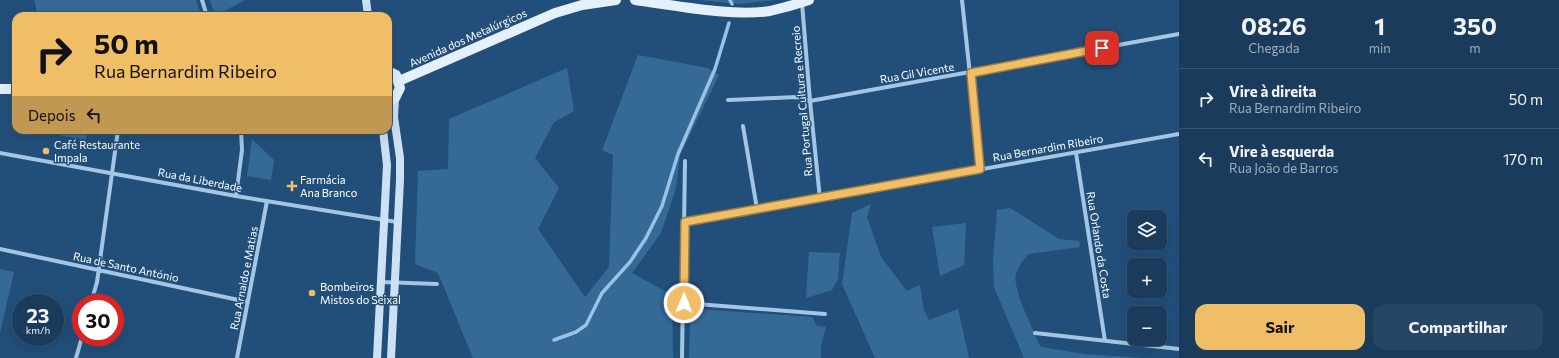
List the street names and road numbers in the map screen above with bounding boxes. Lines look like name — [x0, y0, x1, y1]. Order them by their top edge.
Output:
street label: Avenida dos Metalúrgicos — [407, 6, 529, 69]
street label: Rua Portugal Cultura e Recreio — [788, 25, 815, 177]
street label: Rua Gil Vicente — [879, 60, 955, 85]
street label: Rua Bernardim Ribeiro — [992, 131, 1105, 164]
street label: Rua da Liberdade — [157, 165, 243, 194]
street label: Rua Orlando da Costa — [1085, 191, 1114, 299]
street label: Rua Arnaldo e Matias — [227, 225, 260, 331]
street label: Rua de Santo António — [72, 249, 181, 284]

